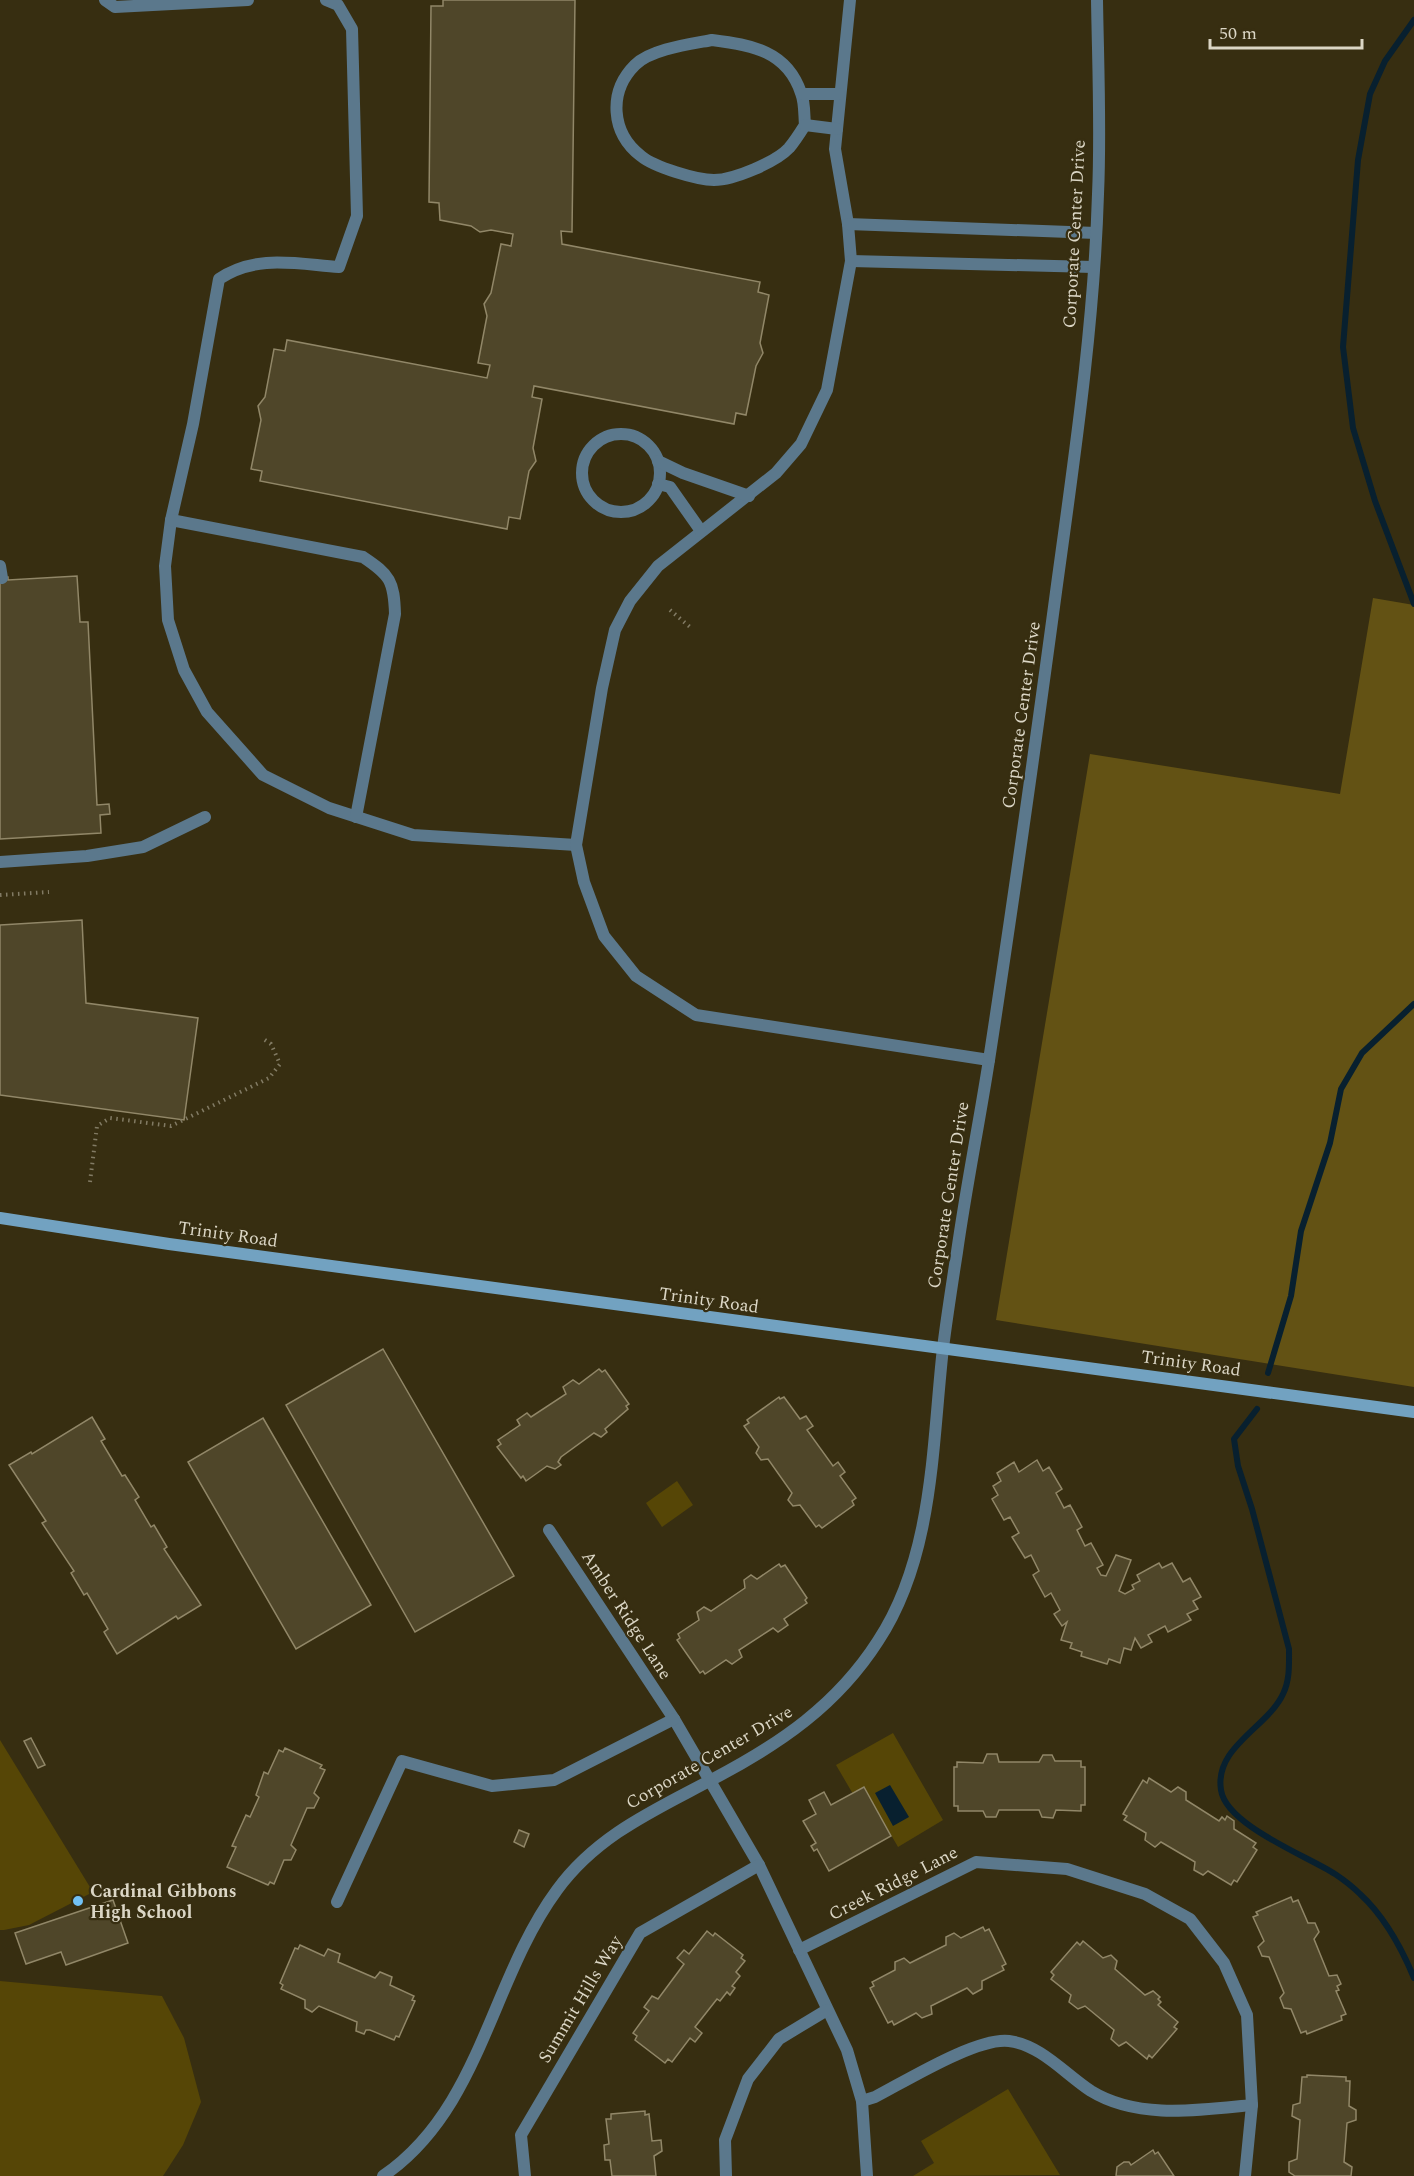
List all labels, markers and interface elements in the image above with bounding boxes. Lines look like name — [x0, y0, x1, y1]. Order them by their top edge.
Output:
scale bar — [1210, 12, 1362, 50]
text: 50 m — [1219, 20, 1257, 47]
street label: Corporate Center Drive — [1056, 139, 1093, 329]
street label: Corporate Center Drive — [995, 620, 1048, 810]
street label: Corporate Center Drive — [920, 1100, 977, 1290]
street label: Trinity Road — [176, 1214, 280, 1255]
street label: Trinity Road — [657, 1280, 761, 1321]
street label: Trinity Road — [1139, 1343, 1243, 1384]
street label: Amber Ridge Lane — [575, 1545, 679, 1685]
street label: Corporate Center Drive — [621, 1699, 798, 1816]
street label: Creek Ridge Lane — [824, 1839, 963, 1928]
place label: Cardinal Gibbons High School — [90, 1878, 237, 1926]
marker: Cardinal Gibbons High School — [71, 1894, 85, 1908]
street label: Summit Hills Way — [532, 1929, 630, 2068]

